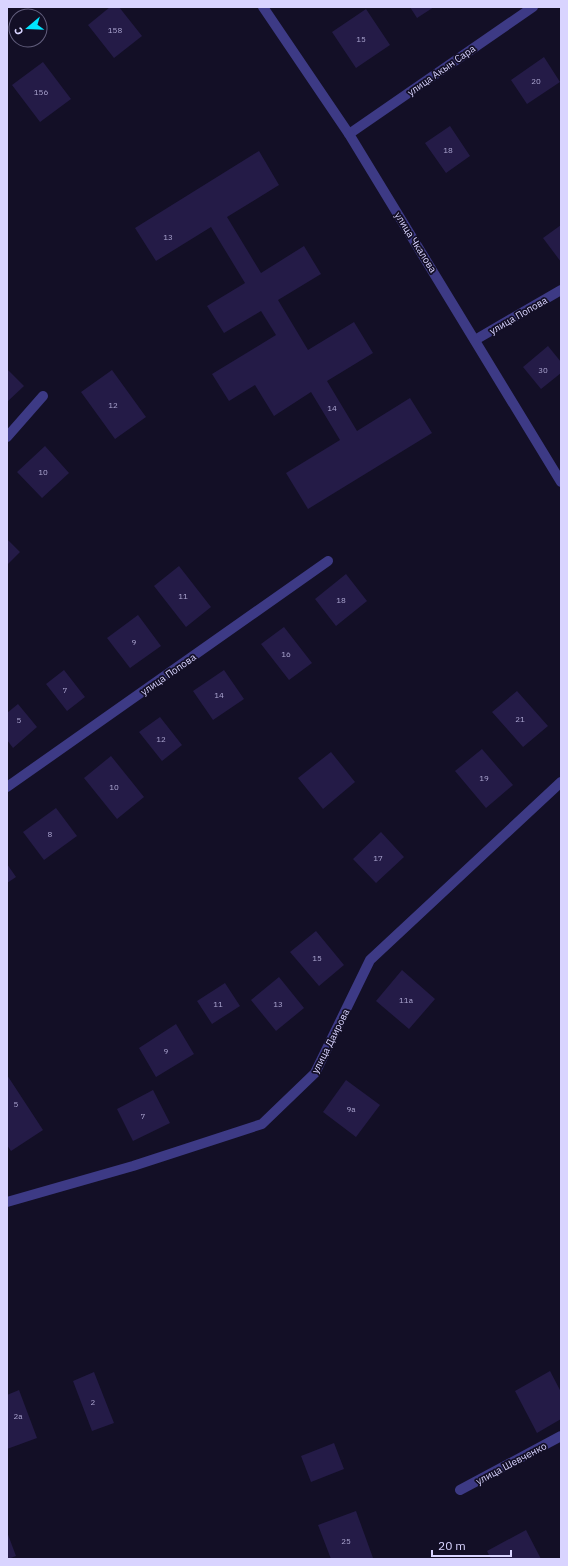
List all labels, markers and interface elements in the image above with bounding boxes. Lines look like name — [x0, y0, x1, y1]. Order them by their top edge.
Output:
north arrow — [8, 8, 48, 48]
house number: 158 — [108, 25, 122, 35]
text: С — [11, 26, 26, 37]
house number: 15 — [356, 34, 366, 44]
street label: улица Акын Сара — [405, 42, 478, 99]
house number: 20 — [531, 76, 541, 86]
house number: 156 — [34, 87, 48, 97]
house number: 18 — [443, 145, 453, 155]
street label: улица Чкалова — [392, 209, 440, 276]
house number: 13 — [163, 232, 173, 242]
street label: улица Попова — [487, 293, 550, 337]
house number: 30 — [538, 365, 548, 375]
house number: 12 — [108, 400, 118, 410]
house number: 14 — [327, 403, 337, 413]
house number: 10 — [38, 467, 48, 477]
house number: 11 — [178, 591, 188, 601]
house number: 18 — [336, 595, 346, 605]
house number: 9 — [132, 637, 137, 647]
house number: 16 — [281, 649, 291, 659]
street label: улица Попова — [138, 650, 199, 698]
house number: 7 — [63, 685, 68, 695]
house number: 14 — [214, 690, 224, 700]
house number: 21 — [515, 714, 525, 724]
house number: 5 — [17, 715, 22, 725]
house number: 12 — [156, 734, 166, 744]
house number: 19 — [479, 773, 489, 783]
house number: 10 — [109, 782, 119, 792]
house number: 8 — [48, 829, 53, 839]
house number: 17 — [373, 853, 383, 863]
house number: 15 — [312, 953, 322, 963]
house number: 11а — [399, 995, 414, 1005]
house number: 11 — [213, 999, 223, 1009]
house number: 13 — [273, 999, 283, 1009]
street label: улица Даирова — [309, 1006, 353, 1076]
house number: 9 — [164, 1046, 169, 1056]
house number: 5 — [14, 1099, 19, 1109]
house number: 9а — [346, 1104, 356, 1114]
house number: 7 — [141, 1111, 146, 1121]
house number: 2 — [91, 1397, 96, 1407]
house number: 2а — [13, 1411, 23, 1421]
street label: улица Шевченко — [474, 1439, 549, 1488]
scale bar — [432, 1532, 511, 1558]
house number: 25 — [341, 1536, 351, 1546]
text: 20 m — [438, 1538, 466, 1553]

